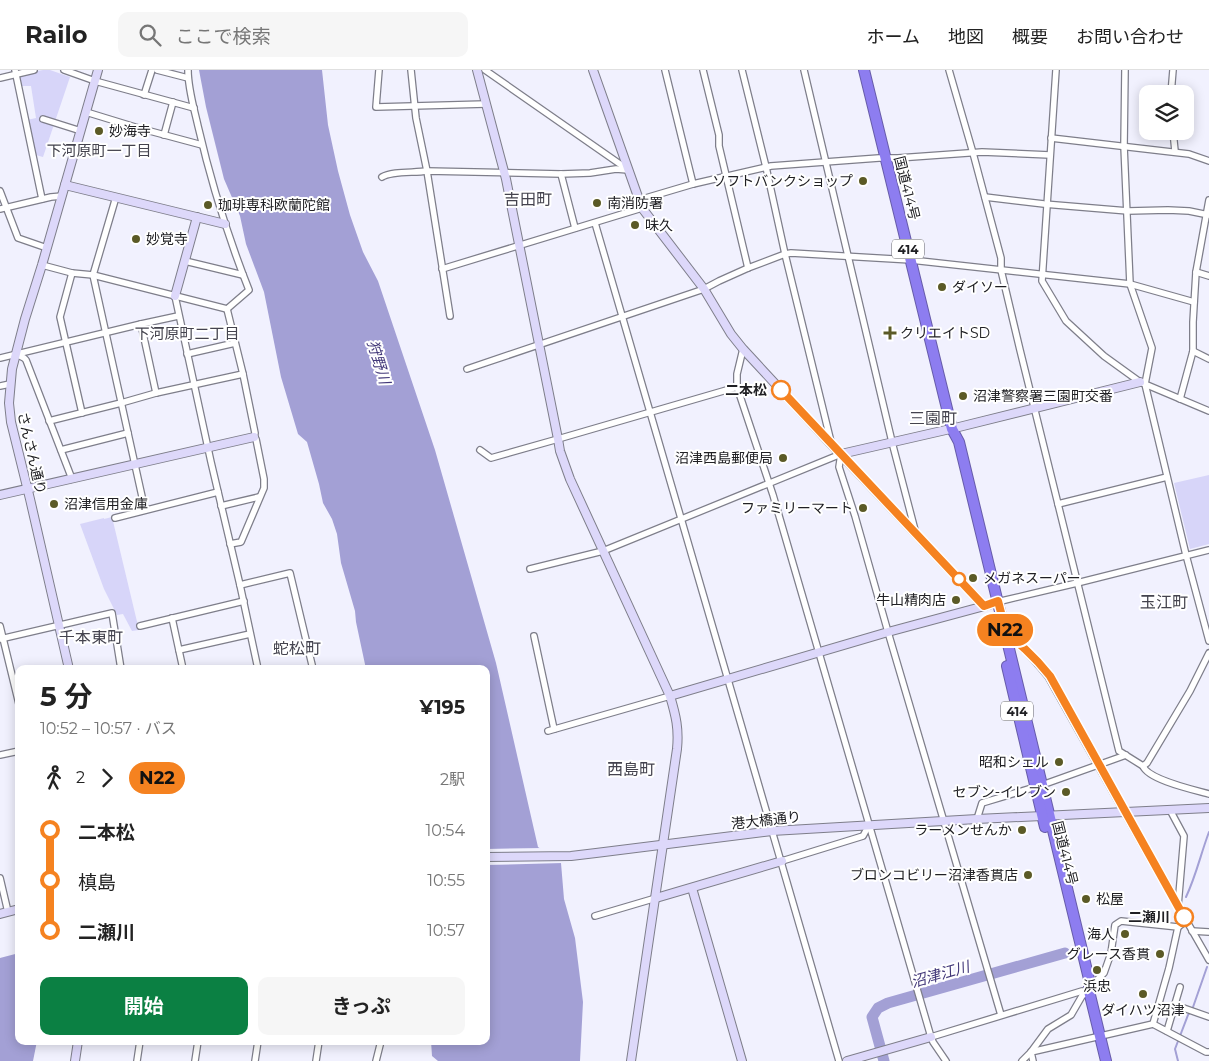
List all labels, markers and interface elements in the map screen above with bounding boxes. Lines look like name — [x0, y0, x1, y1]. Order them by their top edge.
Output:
search box — [118, 12, 468, 57]
text: Railo — [25, 20, 88, 49]
icon: search — [136, 21, 164, 49]
text: ここで検索 — [176, 25, 271, 48]
text: ホーム — [867, 26, 920, 48]
text: 地図 — [948, 26, 984, 48]
text: 概要 — [1012, 26, 1048, 48]
text: お問い合わせ — [1076, 26, 1184, 48]
map controls — [1139, 85, 1194, 140]
button: layers — [1139, 85, 1194, 140]
place label: 妙海寺 — [109, 122, 151, 140]
marker: 妙海寺 — [93, 125, 105, 137]
district label: 下河原町一丁目 — [46, 141, 152, 160]
street label: 国道414号 — [890, 154, 924, 222]
place label: ソフトバンクショップ — [712, 172, 853, 190]
marker: ソフトバンクショップ — [857, 175, 869, 187]
district label: 吉田町 — [504, 190, 552, 209]
place label: 南消防署 — [607, 194, 663, 212]
place label: 珈琲専科欧蘭陀館 — [218, 196, 330, 214]
marker: 南消防署 — [591, 197, 603, 209]
marker: 珈琲専科欧蘭陀館 — [202, 199, 214, 211]
place label: 味久 — [645, 216, 673, 234]
marker: 味久 — [629, 219, 641, 231]
place label: 妙覚寺 — [146, 230, 188, 248]
marker: 妙覚寺 — [130, 233, 142, 245]
road number: 414 — [892, 240, 924, 258]
place label: ダイソー — [952, 278, 1008, 296]
marker: ダイソー — [936, 281, 948, 293]
district label: 下河原町二丁目 — [134, 324, 240, 343]
place label: クリエイトSD — [900, 324, 990, 342]
marker: クリエイトSD — [884, 327, 896, 339]
water label: 狩野川 — [363, 338, 395, 388]
marker: 二本松 — [771, 380, 791, 400]
place label: 二本松 — [725, 381, 767, 399]
place label: 沼津警察署三園町交番 — [973, 387, 1113, 405]
marker: 沼津警察署三園町交番 — [957, 390, 969, 402]
district label: 三園町 — [909, 409, 957, 428]
street label: さんさん通り — [14, 410, 50, 496]
place label: 沼津西島郵便局 — [675, 449, 773, 467]
marker: 沼津西島郵便局 — [777, 452, 789, 464]
place label: 沼津信用金庫 — [64, 495, 148, 513]
marker: 沼津信用金庫 — [48, 498, 60, 510]
place label: ファミリーマート — [741, 499, 853, 517]
marker: ファミリーマート — [857, 502, 869, 514]
place label: メガネスーパー — [983, 569, 1081, 587]
unlabelled marker — [952, 572, 966, 586]
marker: メガネスーパー — [967, 572, 979, 584]
place label: 牛山精肉店 — [876, 591, 946, 609]
district label: 玉江町 — [1140, 593, 1188, 612]
marker: 牛山精肉店 — [950, 594, 962, 606]
line badge: N22 — [976, 614, 1034, 646]
text: N22 — [987, 619, 1023, 641]
district label: 千本東町 — [59, 628, 123, 647]
district label: 蛇松町 — [273, 639, 321, 658]
text: 5 分 — [40, 679, 93, 713]
text: ¥195 — [420, 696, 465, 719]
road number: 414 — [1001, 701, 1033, 720]
text: 10:52 – 10:57 · バス — [40, 719, 177, 738]
place label: 昭和シェル — [979, 753, 1049, 771]
marker: 昭和シェル — [1053, 756, 1065, 768]
district label: 西島町 — [607, 760, 655, 779]
icon: walk — [40, 764, 68, 792]
icon: forward — [93, 764, 121, 792]
text: N22 — [139, 767, 175, 789]
text: 2 — [76, 768, 85, 787]
text: 2駅 — [440, 770, 465, 789]
place label: セブン-イレブン — [953, 783, 1056, 801]
marker: セブン-イレブン — [1060, 786, 1072, 798]
street label: 港大橋通り — [730, 807, 802, 833]
street label: 国道414号 — [1048, 819, 1082, 887]
text: 二本松 — [78, 821, 135, 844]
text: 10:54 — [426, 821, 465, 840]
place label: ラーメンせんか — [915, 821, 1012, 839]
marker: ラーメンせんか — [1016, 824, 1028, 836]
place label: ブロンコビリー沼津香貫店 — [850, 866, 1018, 884]
marker: ブロンコビリー沼津香貫店 — [1022, 869, 1034, 881]
text: 槙島 — [78, 871, 116, 894]
text: 10:55 — [427, 871, 465, 890]
place label: 松屋 — [1096, 890, 1124, 908]
marker: 松屋 — [1080, 893, 1092, 905]
marker: 二瀬川 — [1174, 907, 1194, 927]
place label: 二瀬川 — [1128, 908, 1170, 926]
text: 二瀬川 — [78, 921, 135, 944]
text: 10:57 — [427, 921, 465, 940]
place label: 海人 — [1087, 925, 1115, 943]
marker: 海人 — [1119, 928, 1131, 940]
place label: グレース香貫 — [1067, 945, 1150, 963]
marker: グレース香貫 — [1154, 948, 1166, 960]
water label: 沼津江川 — [909, 956, 973, 991]
marker: 浜忠 — [1091, 964, 1103, 976]
button: 開始 — [40, 977, 248, 1035]
button: きっぷ — [258, 977, 465, 1035]
place label: 浜忠 — [1083, 977, 1111, 995]
marker: ダイハツ沼津 — [1137, 988, 1149, 1000]
place label: ダイハツ沼津 — [1101, 1001, 1185, 1019]

